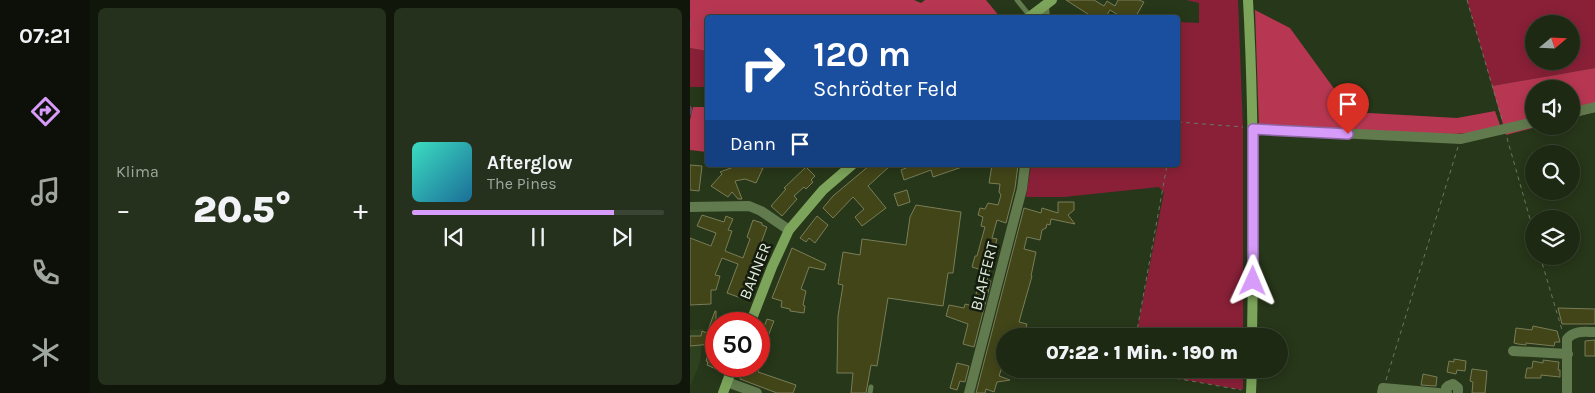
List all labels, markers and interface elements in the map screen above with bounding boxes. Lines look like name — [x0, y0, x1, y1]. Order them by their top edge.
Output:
north arrow — [1525, 15, 1580, 70]
map controls — [1525, 15, 1580, 265]
text: 07:21 — [19, 23, 71, 49]
text: 120 m — [813, 34, 911, 75]
icon: right — [730, 35, 795, 100]
text: Schrödter Feld — [813, 76, 958, 102]
button: sound — [1525, 80, 1580, 135]
pin — [1327, 83, 1369, 134]
icon: arrive — [1334, 90, 1362, 118]
icon: directions — [28, 94, 63, 129]
icon: arrive — [786, 130, 814, 158]
text: Dann — [730, 133, 776, 155]
button: search — [1525, 145, 1580, 200]
text: Afterglow — [487, 152, 573, 174]
text: Klima — [116, 162, 159, 181]
icon: music — [28, 174, 63, 209]
text: The Pines — [487, 174, 557, 193]
text: 20.5° — [193, 187, 291, 232]
text: − — [116, 193, 131, 226]
text: + — [353, 193, 368, 226]
button: layers — [1525, 210, 1580, 265]
icon: previous — [440, 223, 468, 251]
icon: pause — [524, 223, 552, 251]
icon: next — [608, 223, 636, 251]
street label: BAHNER — [735, 240, 775, 302]
street label: BLAFFERT — [966, 240, 1002, 312]
position arrow — [1226, 254, 1278, 306]
icon: phone — [28, 255, 63, 290]
speed limit sign: 50 — [705, 312, 770, 377]
icon: climate — [28, 335, 63, 370]
text: 07:22 · 1 Min. · 190 m — [1046, 342, 1238, 364]

